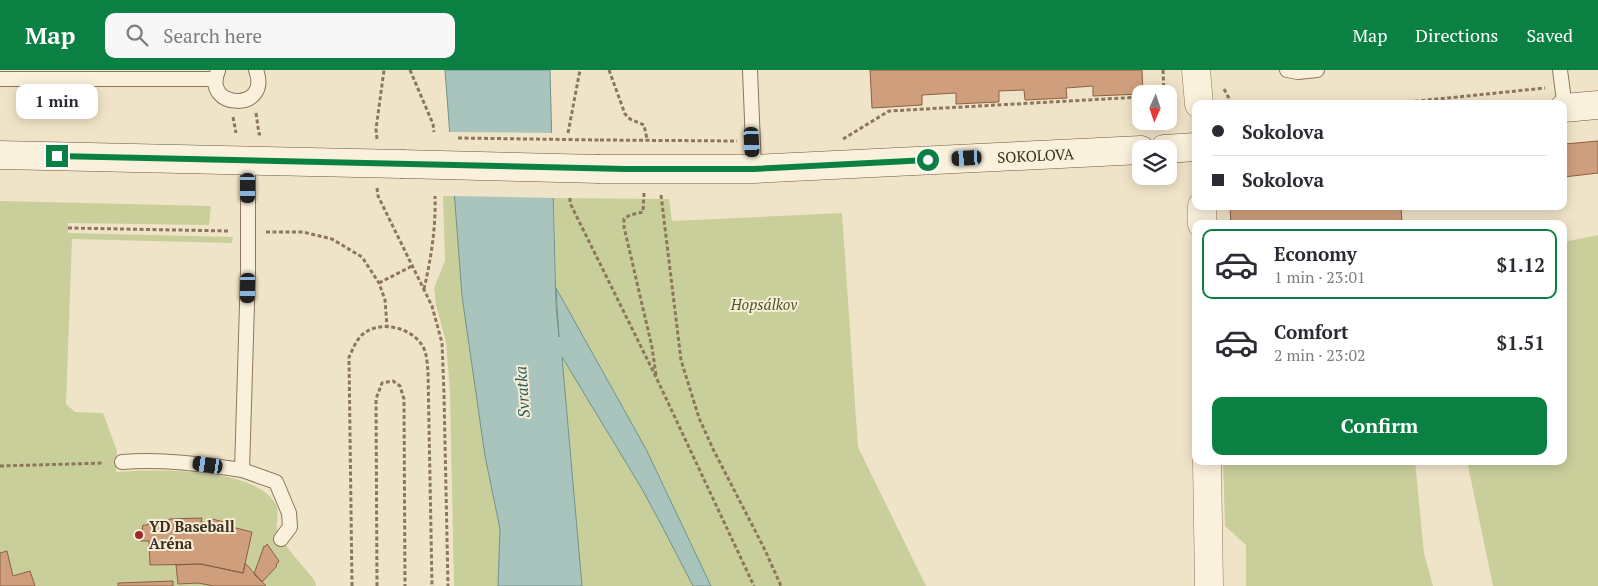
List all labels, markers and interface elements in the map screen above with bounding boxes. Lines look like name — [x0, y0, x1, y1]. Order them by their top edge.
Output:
search box — [105, 13, 455, 58]
text: Map — [25, 19, 75, 51]
icon: search — [123, 21, 151, 49]
text: Search here — [163, 23, 262, 48]
text: Map — [1352, 23, 1387, 47]
text: Directions — [1415, 23, 1498, 47]
text: Saved — [1526, 23, 1573, 47]
callout: 1 min — [16, 83, 98, 118]
north arrow — [1132, 85, 1178, 130]
map controls — [1132, 85, 1177, 185]
text: 1 min — [35, 90, 79, 112]
text: Sokolova — [1242, 119, 1324, 144]
car — [743, 127, 760, 157]
button: layers — [1132, 140, 1177, 185]
street label: SOKOLOVA — [997, 143, 1075, 167]
route end — [46, 145, 68, 167]
route start — [917, 149, 939, 171]
car — [951, 150, 982, 166]
text: Sokolova — [1242, 167, 1324, 192]
car — [240, 173, 255, 203]
text: Economy — [1274, 241, 1357, 266]
icon: car — [1214, 242, 1259, 287]
text: $1.12 — [1496, 252, 1545, 277]
text: 1 min · 23:01 — [1274, 266, 1366, 288]
car — [240, 273, 255, 303]
park label: Hopsálkov — [730, 294, 797, 314]
text: Comfort — [1274, 319, 1349, 344]
icon: car — [1214, 320, 1259, 365]
text: $1.51 — [1496, 330, 1545, 355]
text: 2 min · 23:02 — [1274, 344, 1366, 366]
water label: Svratka — [509, 365, 535, 419]
button: Confirm — [1212, 397, 1547, 455]
car — [192, 455, 223, 475]
place label: YD Baseball Aréna — [149, 516, 235, 553]
marker: YD Baseball Aréna — [133, 529, 145, 541]

